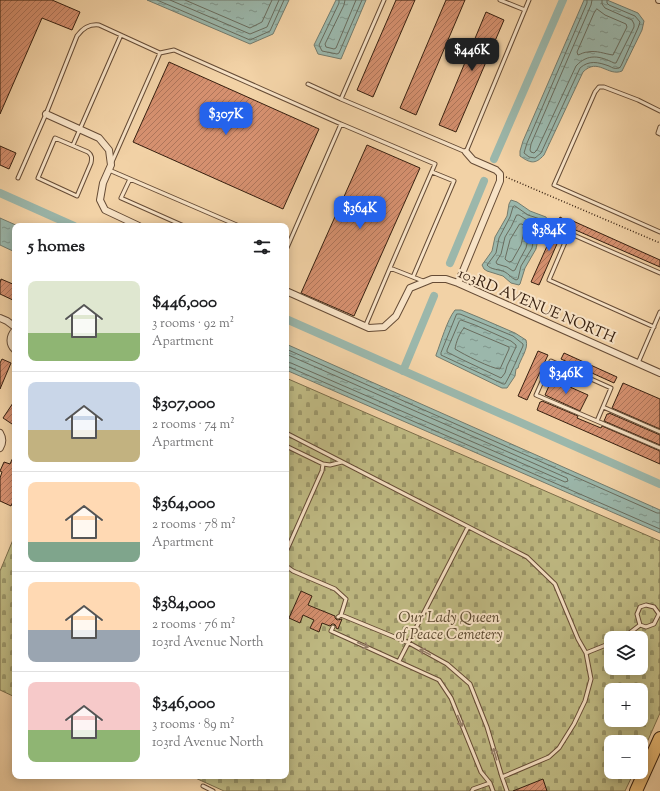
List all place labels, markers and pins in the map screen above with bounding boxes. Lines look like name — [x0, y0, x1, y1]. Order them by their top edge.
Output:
pin: $446K — [444, 38, 500, 72]
pin: $307K — [198, 102, 254, 136]
pin: $364K — [332, 196, 388, 230]
pin: $384K — [521, 218, 577, 252]
pin: $346K — [538, 361, 594, 395]

